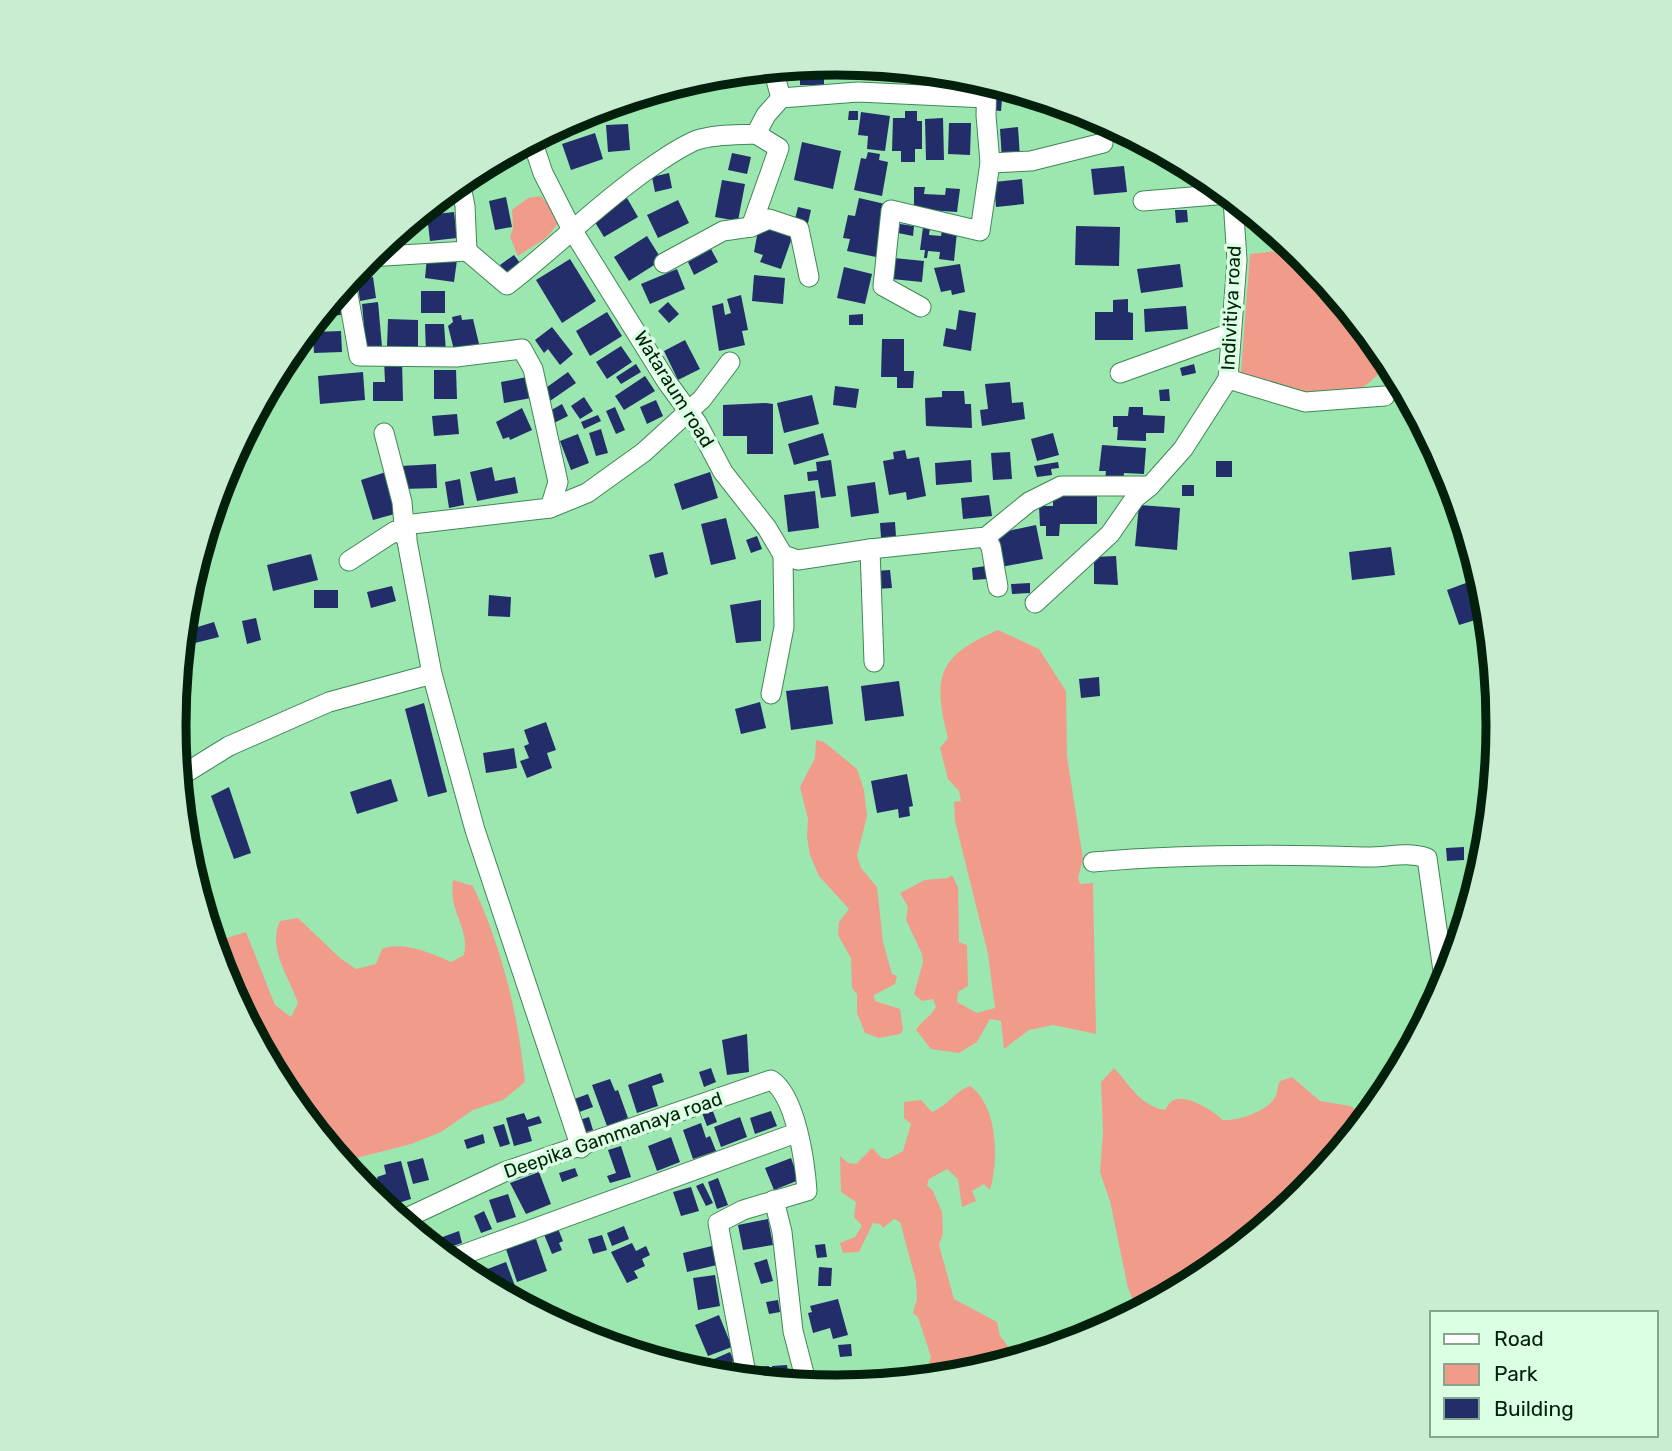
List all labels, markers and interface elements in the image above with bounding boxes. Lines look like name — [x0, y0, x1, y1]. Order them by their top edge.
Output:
street label: Indivitiya road — [1216, 245, 1246, 371]
street label: Wataraum road — [629, 326, 719, 452]
street label: Deepika Gammanaya road — [501, 1087, 725, 1183]
legend — [1430, 1311, 1658, 1437]
text: Road — [1494, 1326, 1544, 1351]
text: Park — [1494, 1361, 1538, 1386]
text: Building — [1494, 1396, 1574, 1421]

